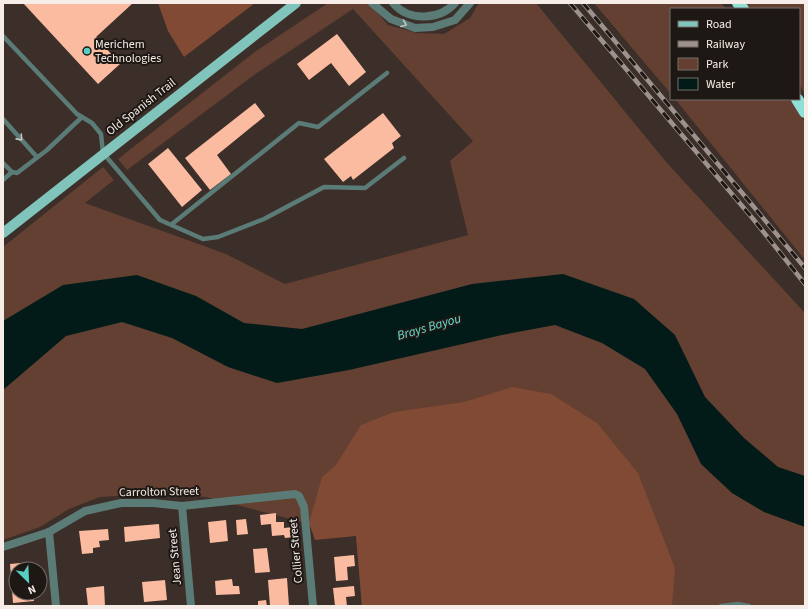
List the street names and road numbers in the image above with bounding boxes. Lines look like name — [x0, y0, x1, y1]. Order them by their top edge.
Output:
street label: Old Spanish Trail — [103, 74, 179, 140]
street label: Carrolton Street — [119, 483, 199, 501]
street label: Collier Street — [285, 518, 307, 584]
street label: Jean Street — [164, 528, 186, 586]

